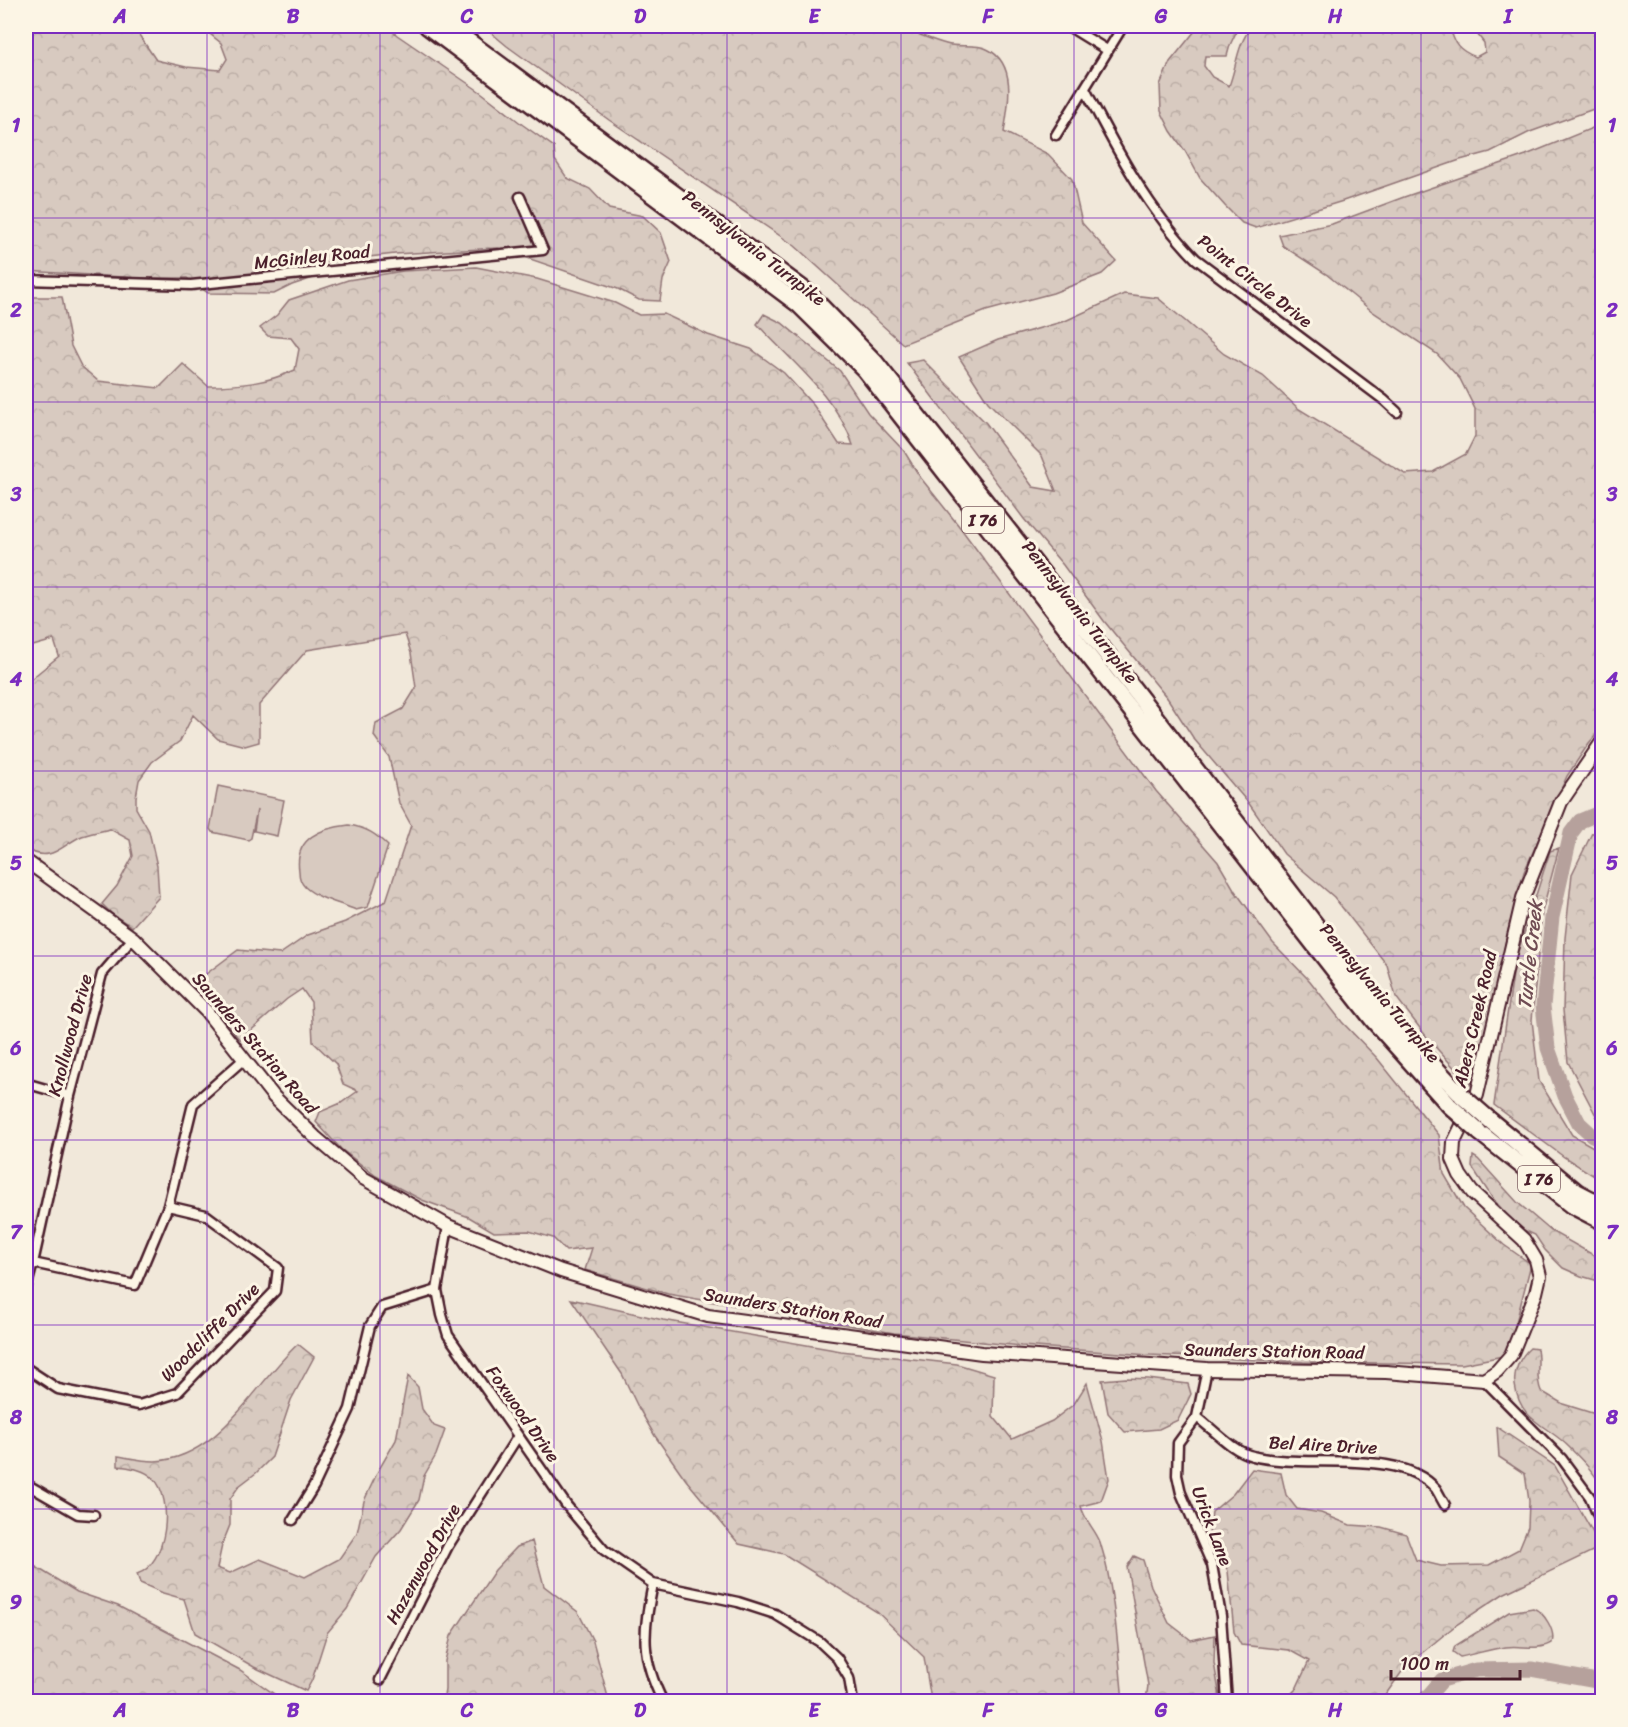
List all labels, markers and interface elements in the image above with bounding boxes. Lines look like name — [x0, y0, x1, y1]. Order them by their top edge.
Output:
text: A — [112, 0, 127, 34]
text: B — [287, 0, 300, 34]
text: C — [460, 0, 474, 34]
text: D — [634, 0, 647, 34]
text: E — [808, 0, 821, 34]
text: F — [982, 0, 995, 34]
text: G — [1154, 0, 1168, 34]
text: H — [1327, 0, 1343, 34]
text: I — [1503, 0, 1514, 34]
text: 1 — [12, 108, 21, 143]
text: 1 — [1608, 108, 1617, 143]
street label: Pennsylvania Turnpike — [675, 181, 833, 315]
street label: Point Circle Drive — [1190, 226, 1320, 337]
street label: McGinley Road — [252, 235, 373, 279]
text: 2 — [9, 293, 22, 328]
text: 2 — [1605, 293, 1618, 328]
text: 3 — [10, 477, 22, 512]
text: 3 — [1606, 477, 1618, 512]
road number: I 76 — [962, 507, 1004, 533]
street label: Pennsylvania Turnpike — [1013, 533, 1147, 691]
text: 4 — [9, 662, 23, 697]
text: 4 — [1605, 662, 1619, 697]
text: 5 — [10, 846, 22, 881]
text: 5 — [1606, 846, 1618, 881]
water label: Turtle Creek — [1507, 896, 1553, 1011]
street label: Pennsylvania Turnpike — [1311, 916, 1449, 1071]
street label: Abers Creek Road — [1443, 946, 1507, 1092]
street label: Saunders Station Road — [184, 964, 327, 1123]
street label: Knollwood Drive — [38, 970, 102, 1100]
text: 6 — [9, 1031, 22, 1066]
text: 6 — [1605, 1031, 1618, 1066]
road number: I 76 — [1518, 1166, 1560, 1192]
text: 7 — [10, 1215, 23, 1250]
text: 7 — [1606, 1215, 1619, 1250]
street label: Woodcliffe Drive — [152, 1274, 268, 1390]
street label: Saunders Station Road — [701, 1278, 886, 1338]
street label: Saunders Station Road — [1183, 1333, 1366, 1369]
street label: Foxwood Drive — [477, 1358, 569, 1470]
text: 8 — [9, 1400, 23, 1435]
text: 8 — [1605, 1400, 1619, 1435]
street label: Bel Aire Drive — [1268, 1426, 1378, 1464]
street label: Urick Lane — [1182, 1481, 1242, 1571]
street label: Hazenwood Drive — [376, 1497, 470, 1630]
text: 9 — [10, 1585, 22, 1620]
text: 9 — [1606, 1585, 1618, 1620]
scale bar — [1391, 1643, 1520, 1681]
text: 100 m — [1400, 1648, 1449, 1680]
text: A — [112, 1693, 127, 1727]
text: B — [287, 1693, 300, 1727]
text: C — [460, 1693, 474, 1727]
text: D — [634, 1693, 647, 1727]
text: E — [808, 1693, 821, 1727]
text: F — [982, 1693, 995, 1727]
text: G — [1154, 1693, 1168, 1727]
text: H — [1327, 1693, 1343, 1727]
text: I — [1503, 1693, 1514, 1727]

